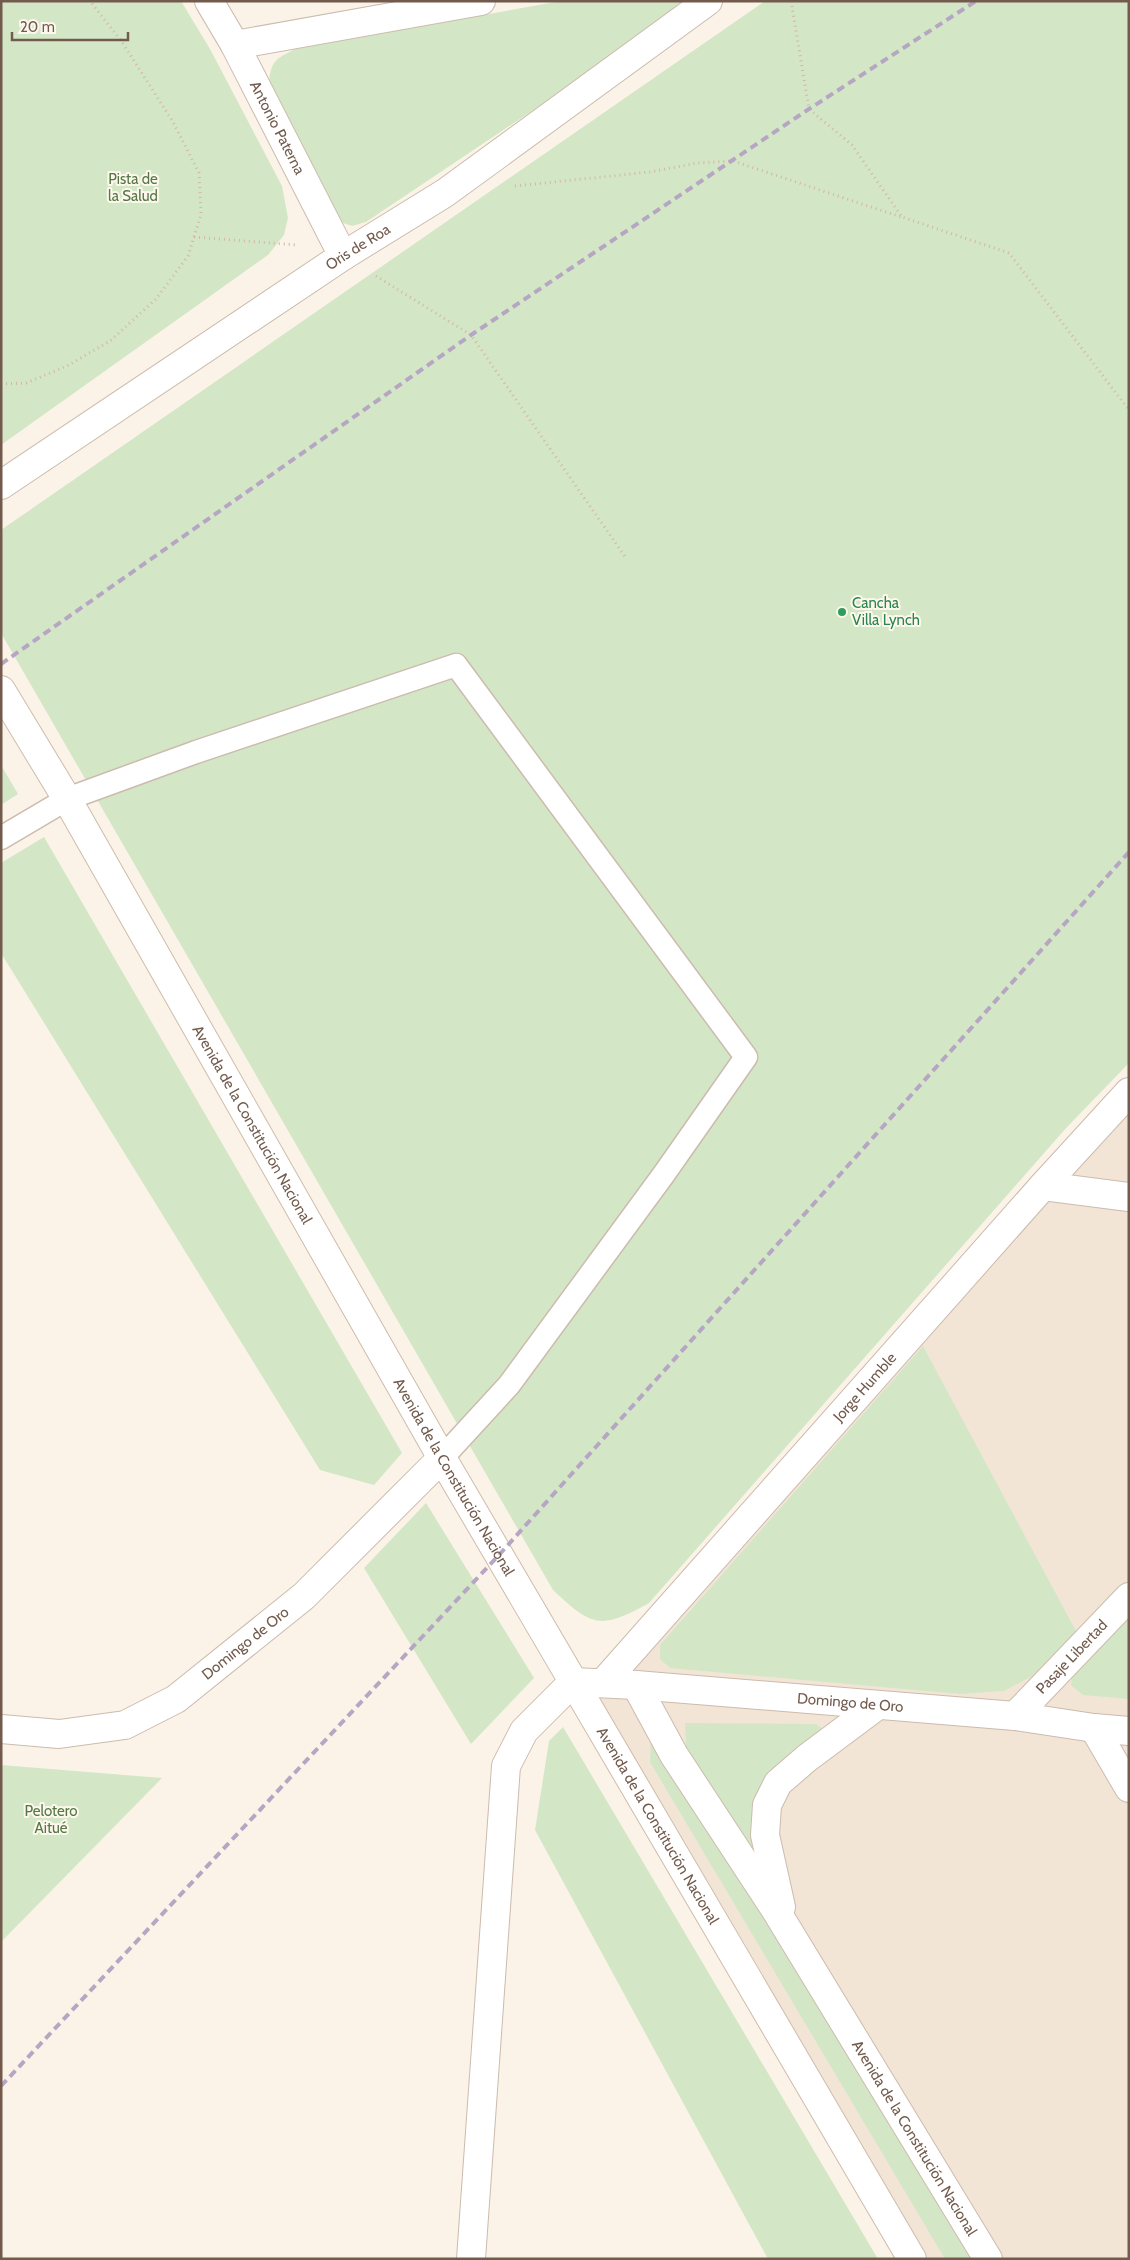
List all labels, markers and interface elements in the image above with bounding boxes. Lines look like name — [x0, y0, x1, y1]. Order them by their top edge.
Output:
scale bar — [12, 10, 129, 42]
text: 20 m — [20, 18, 55, 36]
street label: Antonio Paterna — [246, 78, 309, 178]
park label: Pista de la Salud — [108, 170, 158, 205]
street label: Oris de Roa — [322, 220, 394, 274]
place label: Cancha Villa Lynch — [852, 594, 920, 629]
marker: Cancha Villa Lynch — [836, 606, 848, 618]
street label: Avenida de la Constitución Nacional — [189, 1022, 316, 1228]
street label: Jorge Humble — [829, 1349, 900, 1426]
street label: Avenida de la Constitución Nacional — [389, 1375, 518, 1580]
street label: Domingo de Oro — [198, 1603, 292, 1684]
street label: Pasaje Libertad — [1032, 1616, 1111, 1697]
street label: Domingo de Oro — [796, 1689, 904, 1716]
street label: Avenida de la Constitución Nacional — [593, 1724, 723, 1928]
park label: Pelotero Aitué — [24, 1802, 78, 1837]
street label: Avenida de la Constitución Nacional — [848, 2037, 981, 2240]

